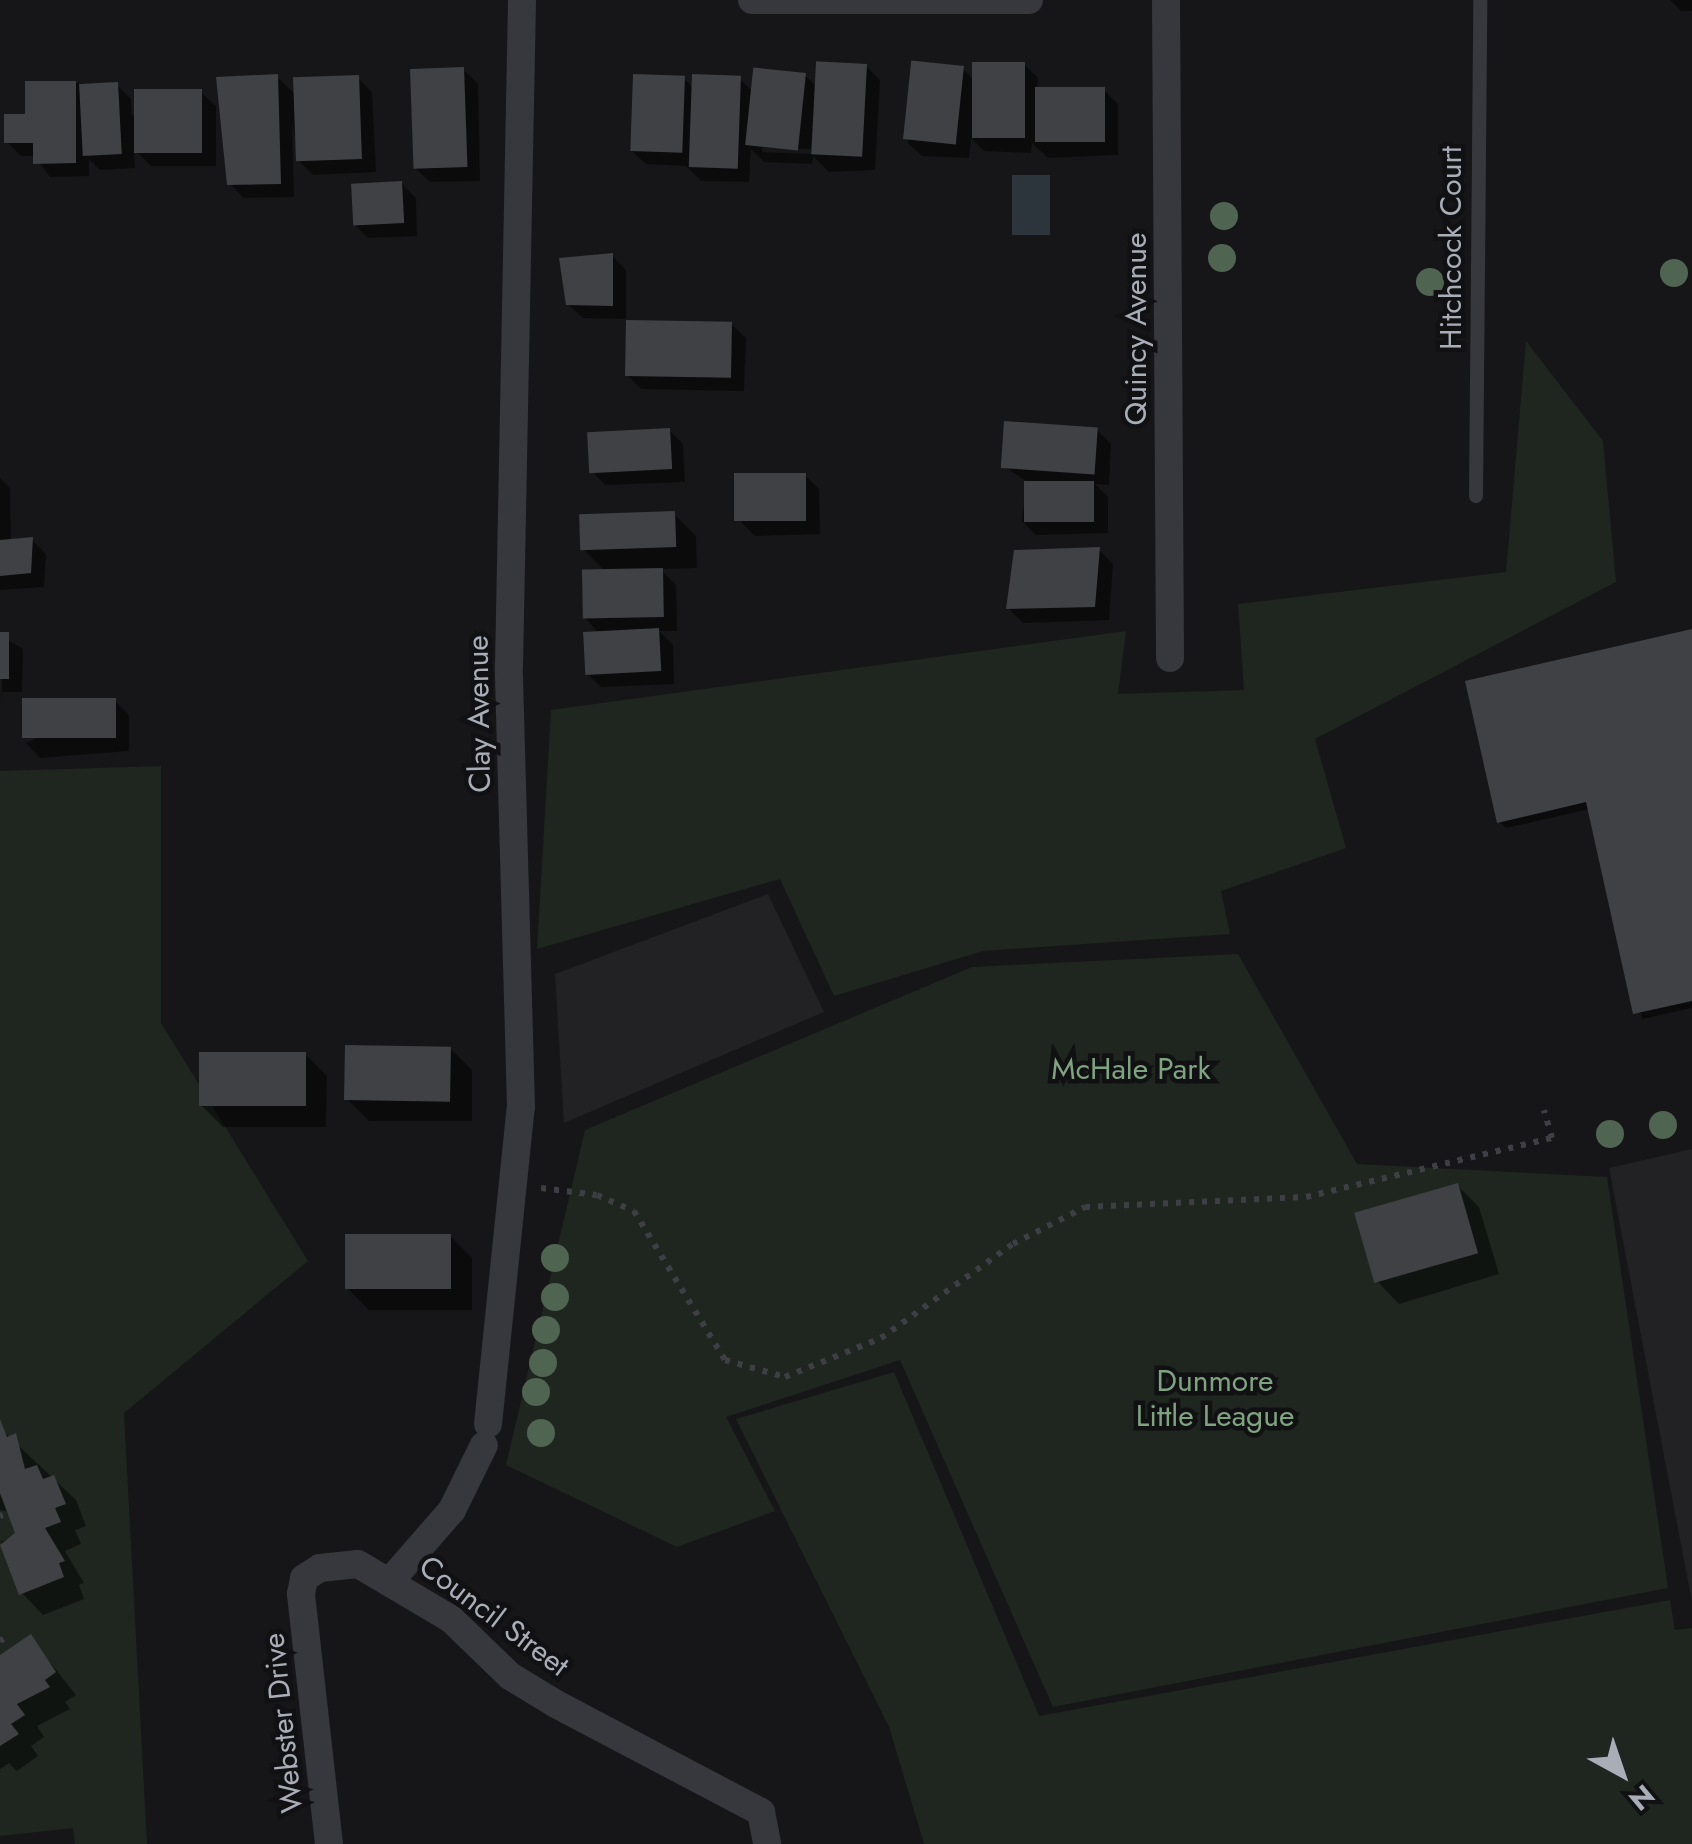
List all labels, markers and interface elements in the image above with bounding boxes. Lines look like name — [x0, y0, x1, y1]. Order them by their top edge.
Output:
street label: Hitchcock Court — [1433, 146, 1469, 350]
street label: Quincy Avenue — [1118, 233, 1154, 425]
street label: Clay Avenue — [460, 635, 498, 793]
park label: McHale Park — [1051, 1051, 1211, 1087]
park label: Dunmore Little League — [1136, 1363, 1294, 1434]
street label: Council Street — [412, 1548, 576, 1684]
street label: Webster Drive — [256, 1631, 310, 1815]
north arrow — [1572, 1724, 1672, 1824]
text: N — [1620, 1775, 1663, 1820]

